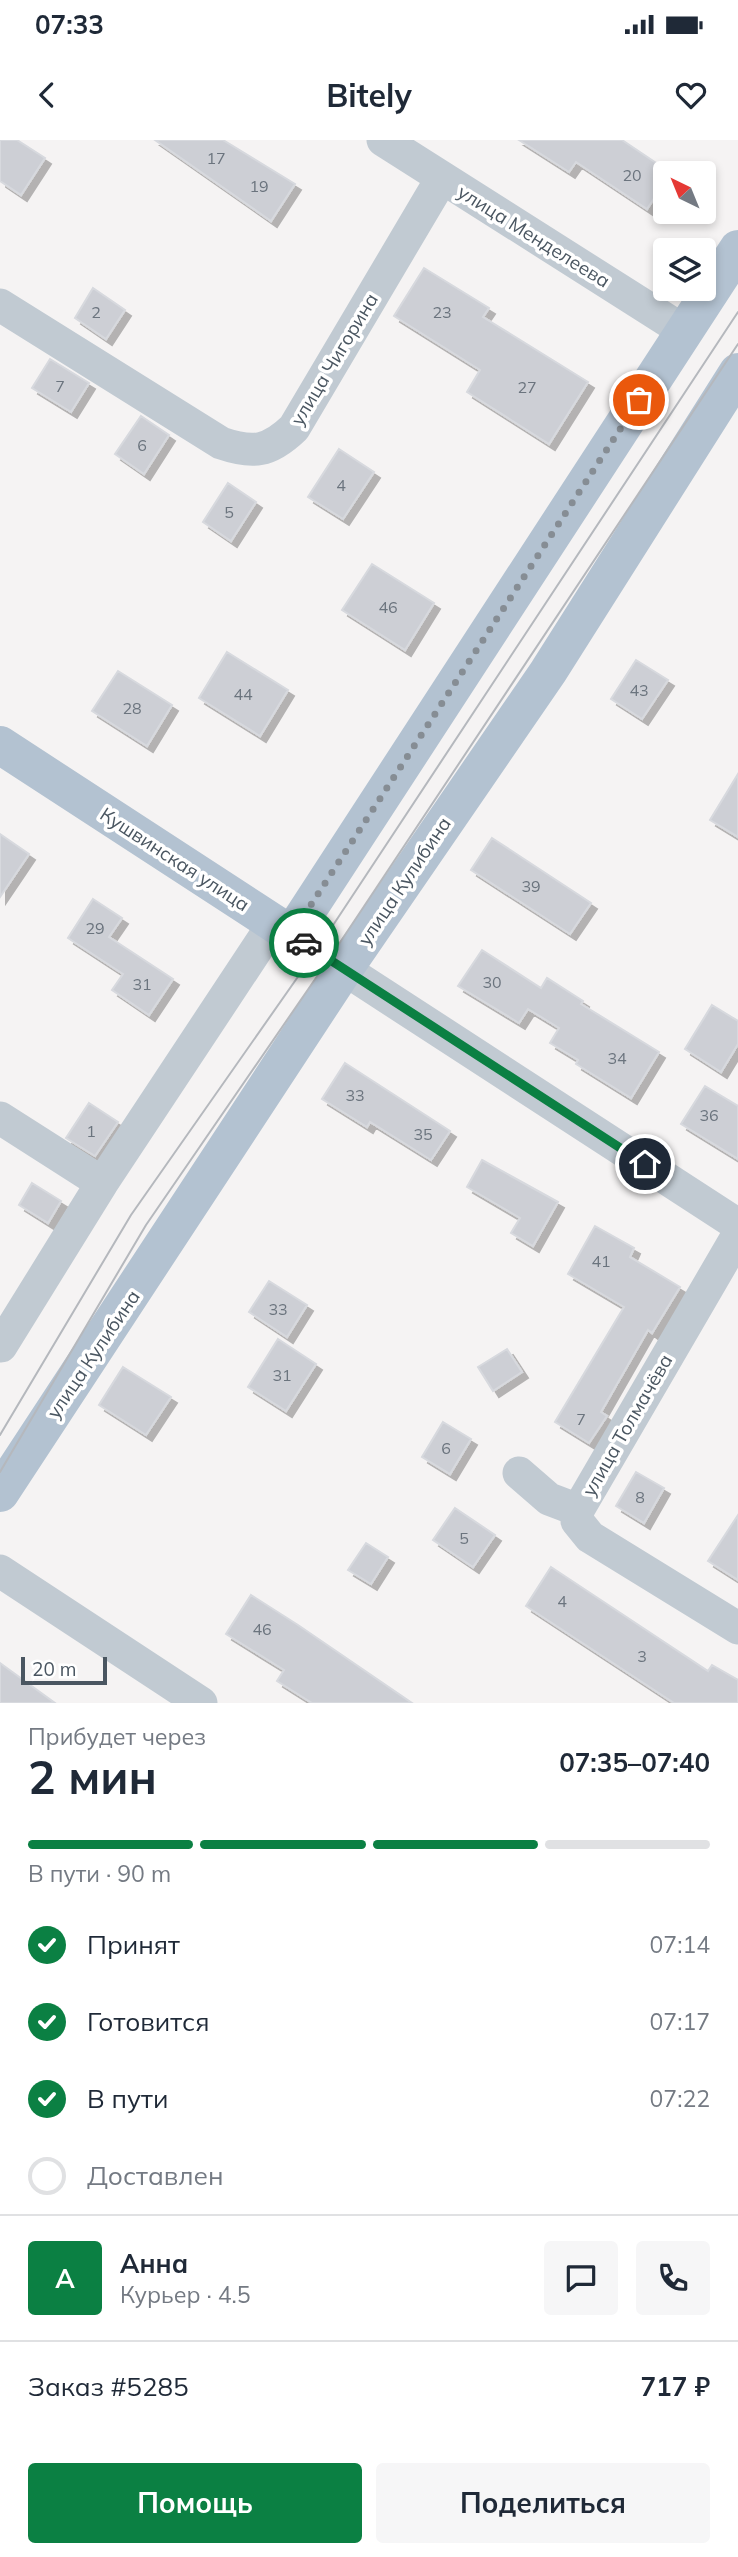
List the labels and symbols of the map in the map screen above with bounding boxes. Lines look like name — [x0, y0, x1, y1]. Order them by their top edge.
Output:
house number: 17 — [206, 148, 226, 168]
north arrow — [653, 161, 716, 224]
house number: 20 — [622, 165, 642, 185]
house number: 19 — [249, 176, 269, 196]
street label: улица Менделеева — [453, 179, 615, 293]
street label: улица Чигорина — [285, 288, 383, 430]
house number: 2 — [91, 302, 101, 322]
house number: 23 — [432, 302, 452, 322]
pin — [609, 370, 669, 430]
house number: 7 — [55, 376, 65, 396]
house number: 27 — [517, 377, 537, 397]
house number: 6 — [137, 435, 147, 455]
house number: 4 — [336, 475, 346, 495]
house number: 5 — [224, 502, 234, 522]
house number: 46 — [378, 597, 398, 617]
house number: 43 — [629, 680, 649, 700]
house number: 44 — [233, 684, 253, 704]
house number: 28 — [122, 698, 142, 718]
street label: Кушвинская улица — [96, 802, 254, 916]
street label: улица Кулибина — [352, 812, 456, 950]
house number: 39 — [521, 876, 541, 896]
courier — [269, 908, 339, 978]
house number: 29 — [85, 918, 105, 938]
house number: 30 — [482, 972, 502, 992]
house number: 31 — [132, 974, 152, 994]
house number: 34 — [607, 1048, 627, 1068]
house number: 33 — [345, 1085, 365, 1105]
house number: 36 — [699, 1105, 719, 1125]
house number: 1 — [86, 1121, 96, 1141]
house number: 35 — [413, 1124, 433, 1144]
pin — [615, 1134, 675, 1194]
house number: 41 — [591, 1251, 611, 1271]
street label: улица Кулибина — [41, 1285, 145, 1423]
house number: 33 — [268, 1299, 288, 1319]
street label: улица Толмачёва — [577, 1350, 677, 1500]
house number: 31 — [272, 1365, 292, 1385]
house number: 7 — [576, 1409, 586, 1429]
house number: 6 — [441, 1438, 451, 1458]
house number: 8 — [635, 1487, 645, 1507]
house number: 5 — [459, 1528, 469, 1548]
house number: 4 — [557, 1591, 567, 1611]
house number: 46 — [252, 1619, 272, 1639]
house number: 3 — [637, 1646, 647, 1666]
scale bar — [21, 1654, 107, 1686]

